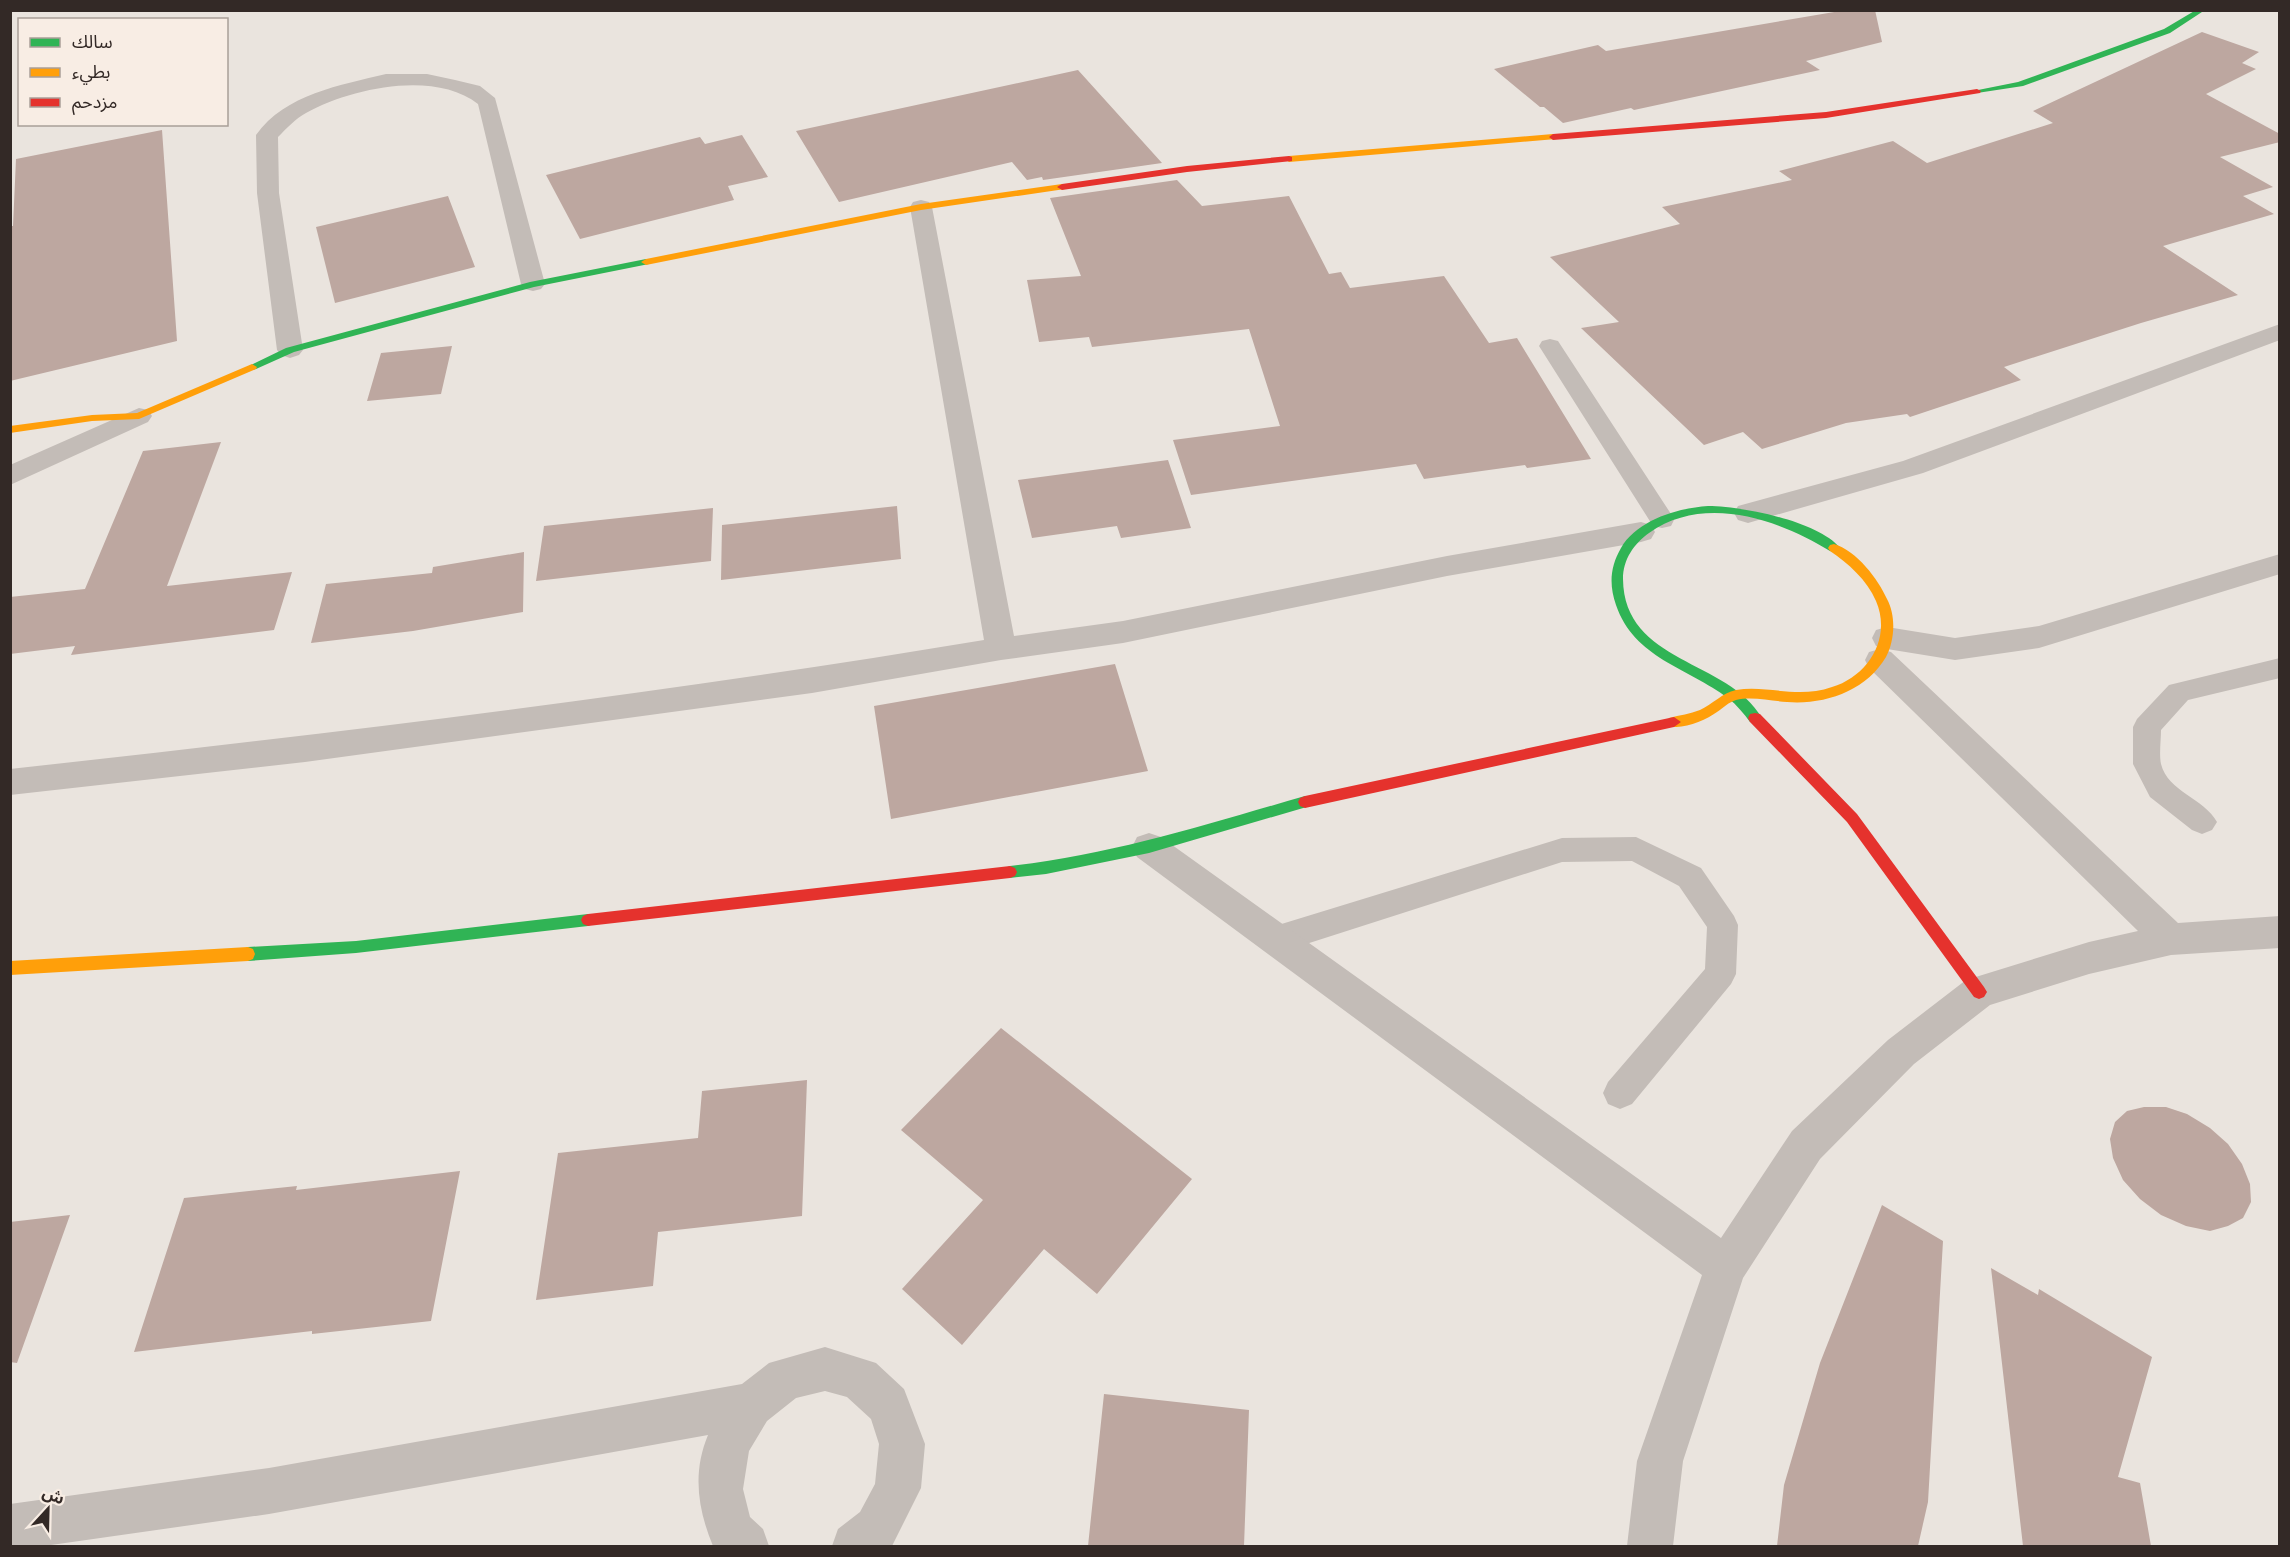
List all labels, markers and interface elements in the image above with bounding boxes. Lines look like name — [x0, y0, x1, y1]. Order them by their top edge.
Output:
legend — [18, 18, 228, 126]
text: سالك — [72, 31, 113, 52]
text: بطيء — [72, 61, 110, 85]
text: مزدحم — [72, 91, 117, 115]
north arrow — [18, 1479, 78, 1539]
text: ش — [40, 1483, 67, 1508]

